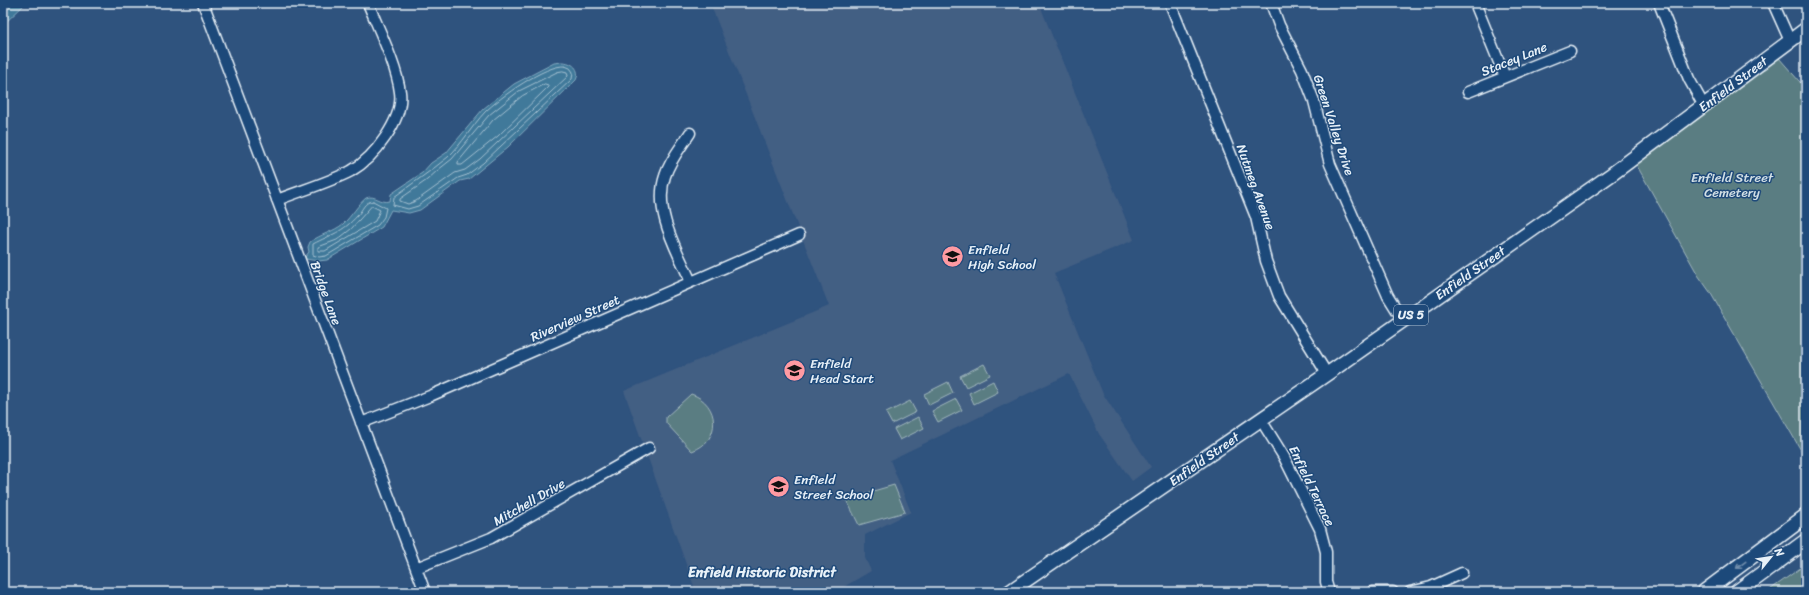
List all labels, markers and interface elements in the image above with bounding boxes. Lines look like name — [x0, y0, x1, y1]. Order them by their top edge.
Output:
street label: Stacey Lane — [1477, 35, 1551, 83]
street label: Enfield Street — [1693, 50, 1773, 118]
street label: Green Valley Drive — [1307, 72, 1361, 178]
street label: Nutmeg Avenue — [1230, 141, 1282, 233]
park label: Enfield Street Cemetery — [1691, 166, 1774, 204]
place label: Enfield High School — [968, 238, 1036, 276]
street label: Enfield Street — [1430, 240, 1511, 306]
school or university icon: Enfield High School — [939, 243, 965, 269]
street label: Bridge Lane — [304, 258, 348, 329]
street label: Riverview Street — [526, 288, 624, 348]
road number: US 5 — [1394, 305, 1428, 325]
place label: Enfield Head Start — [810, 352, 874, 390]
school or university icon: Enfield Head Start — [781, 357, 807, 383]
street label: Enfield Street — [1164, 426, 1245, 492]
street label: Enfield Terrace — [1282, 442, 1342, 531]
place label: Enfield Street School — [794, 468, 874, 506]
street label: Mitchell Drive — [489, 472, 570, 532]
school or university icon: Enfield Street School — [766, 473, 792, 499]
north arrow — [1751, 537, 1791, 577]
text: N — [1769, 543, 1790, 561]
district label: Enfield Historic District — [688, 560, 837, 585]
one-way arrow — [1736, 561, 1747, 569]

